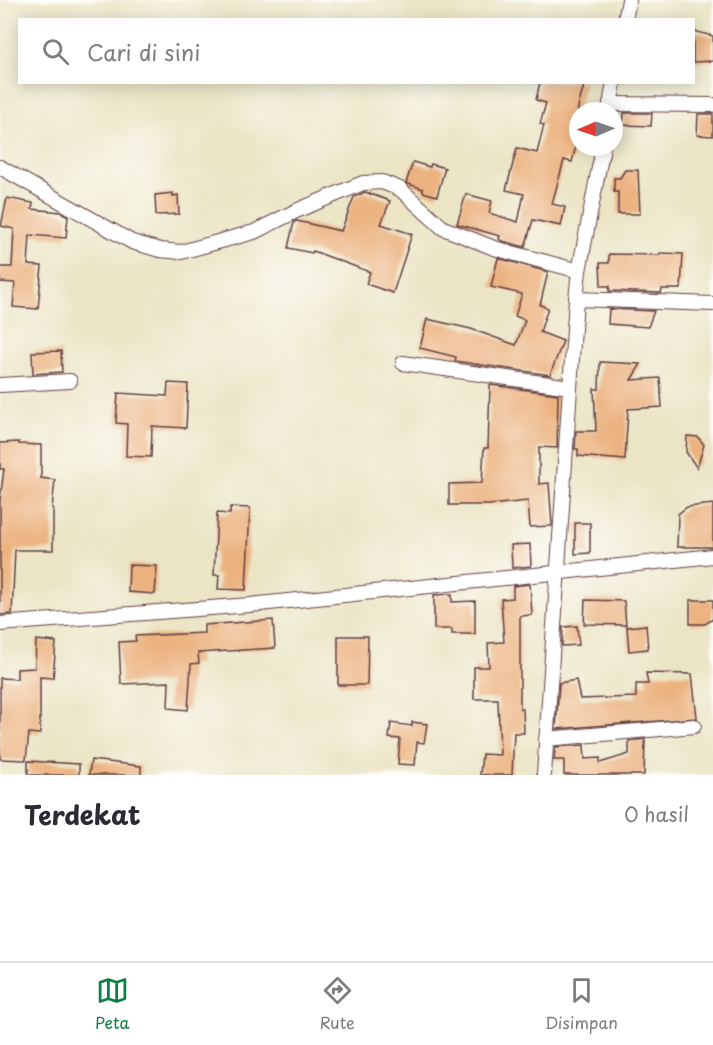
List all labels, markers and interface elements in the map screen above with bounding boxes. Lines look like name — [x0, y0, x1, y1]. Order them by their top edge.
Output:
search box — [18, 18, 695, 84]
icon: search — [39, 35, 72, 68]
text: Cari di sini — [87, 35, 200, 68]
north arrow — [569, 102, 623, 156]
text: Terdekat — [24, 795, 141, 834]
text: 0 hasil — [624, 799, 689, 829]
tab: Peta — [95, 974, 129, 1034]
tab: Rute — [320, 974, 355, 1034]
tab: Disimpan — [545, 974, 618, 1034]

